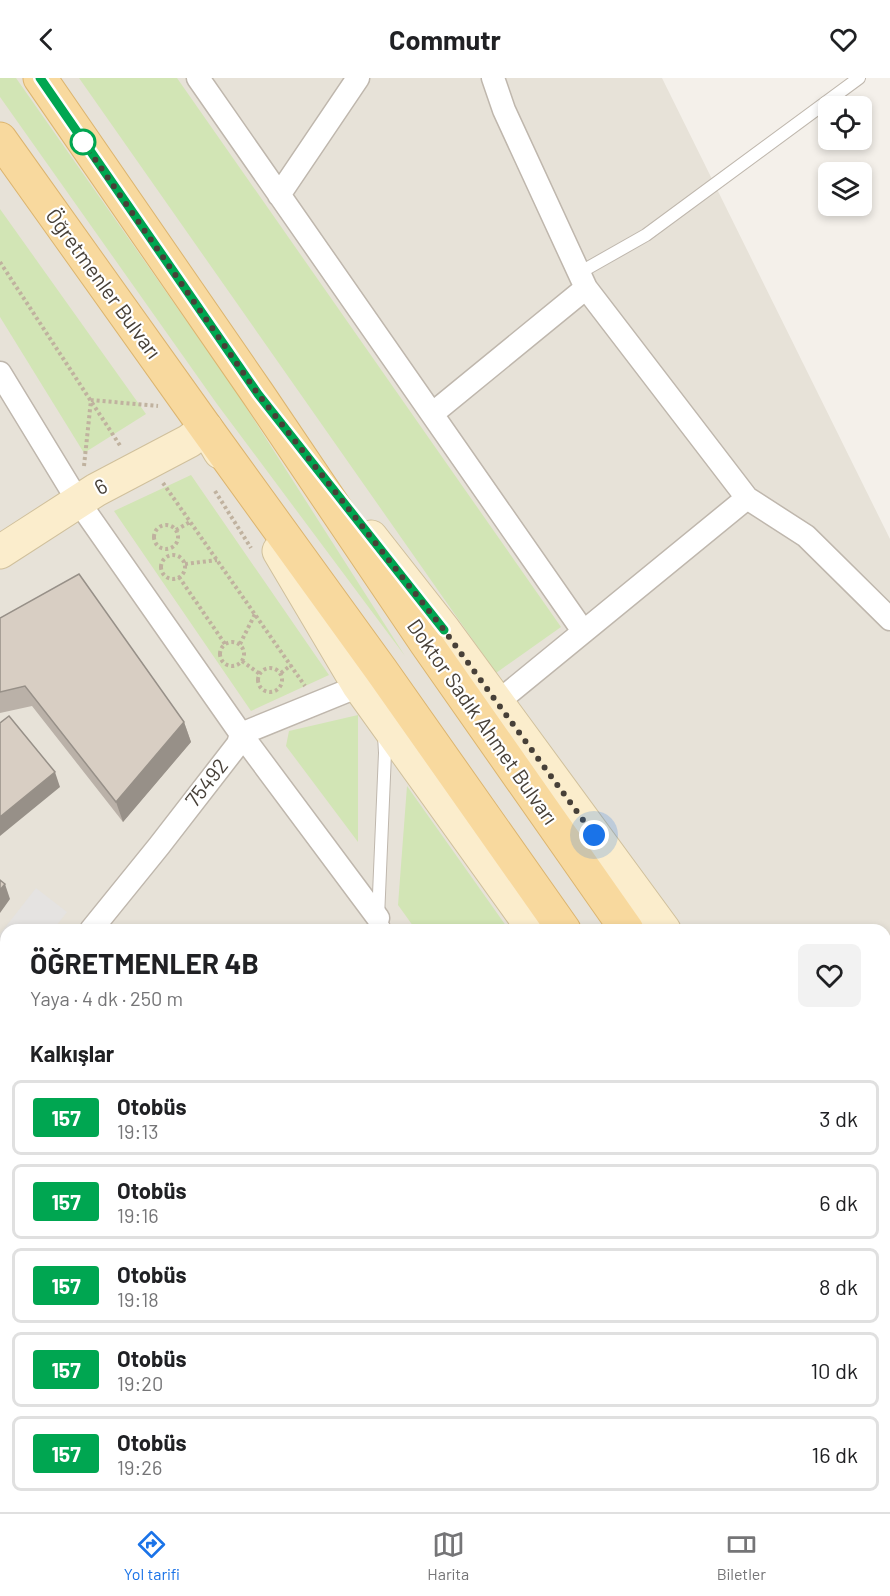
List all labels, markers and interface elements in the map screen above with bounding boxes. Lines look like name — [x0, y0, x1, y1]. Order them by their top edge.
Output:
icon: back — [30, 23, 63, 56]
text: Commutr — [389, 23, 501, 55]
icon: heart — [827, 23, 860, 56]
map controls — [818, 96, 872, 216]
button: locate — [818, 96, 872, 150]
unlabelled marker — [70, 129, 96, 155]
button: layers — [818, 162, 872, 216]
street label: Öğretmenler Bulvarı — [41, 203, 167, 363]
street label: 6 — [89, 472, 111, 499]
street label: Doktor Sadık Ahmet Bulvarı — [403, 614, 564, 829]
street label: 75492 — [179, 753, 232, 811]
your location — [579, 820, 609, 850]
button: heart — [798, 944, 861, 1007]
text: ÖĞRETMENLER 4B — [30, 946, 259, 980]
text: Yaya · 4 dk · 250 m — [30, 986, 183, 1010]
text: Kalkışlar — [30, 1040, 114, 1066]
text: Otobüs — [117, 1093, 187, 1119]
text: 157 — [51, 1105, 81, 1130]
text: 3 dk — [819, 1105, 858, 1131]
text: 19:13 — [117, 1119, 159, 1143]
text: Otobüs — [117, 1177, 187, 1203]
text: 157 — [51, 1189, 81, 1214]
text: 6 dk — [819, 1189, 858, 1215]
text: 19:16 — [117, 1203, 159, 1227]
text: Otobüs — [117, 1261, 187, 1287]
text: 157 — [51, 1273, 81, 1298]
text: 8 dk — [819, 1273, 858, 1299]
text: 19:18 — [117, 1287, 159, 1311]
text: Otobüs — [117, 1345, 187, 1371]
text: 157 — [51, 1357, 81, 1382]
text: 10 dk — [810, 1357, 858, 1383]
text: 19:20 — [117, 1371, 163, 1395]
text: Otobüs — [117, 1429, 187, 1455]
text: 157 — [51, 1441, 81, 1466]
text: 16 dk — [812, 1441, 858, 1467]
text: 19:26 — [117, 1455, 162, 1479]
tab: Yol tarifi — [124, 1528, 180, 1583]
tab: Harita — [427, 1528, 469, 1583]
tab: Biletler — [717, 1528, 766, 1583]

